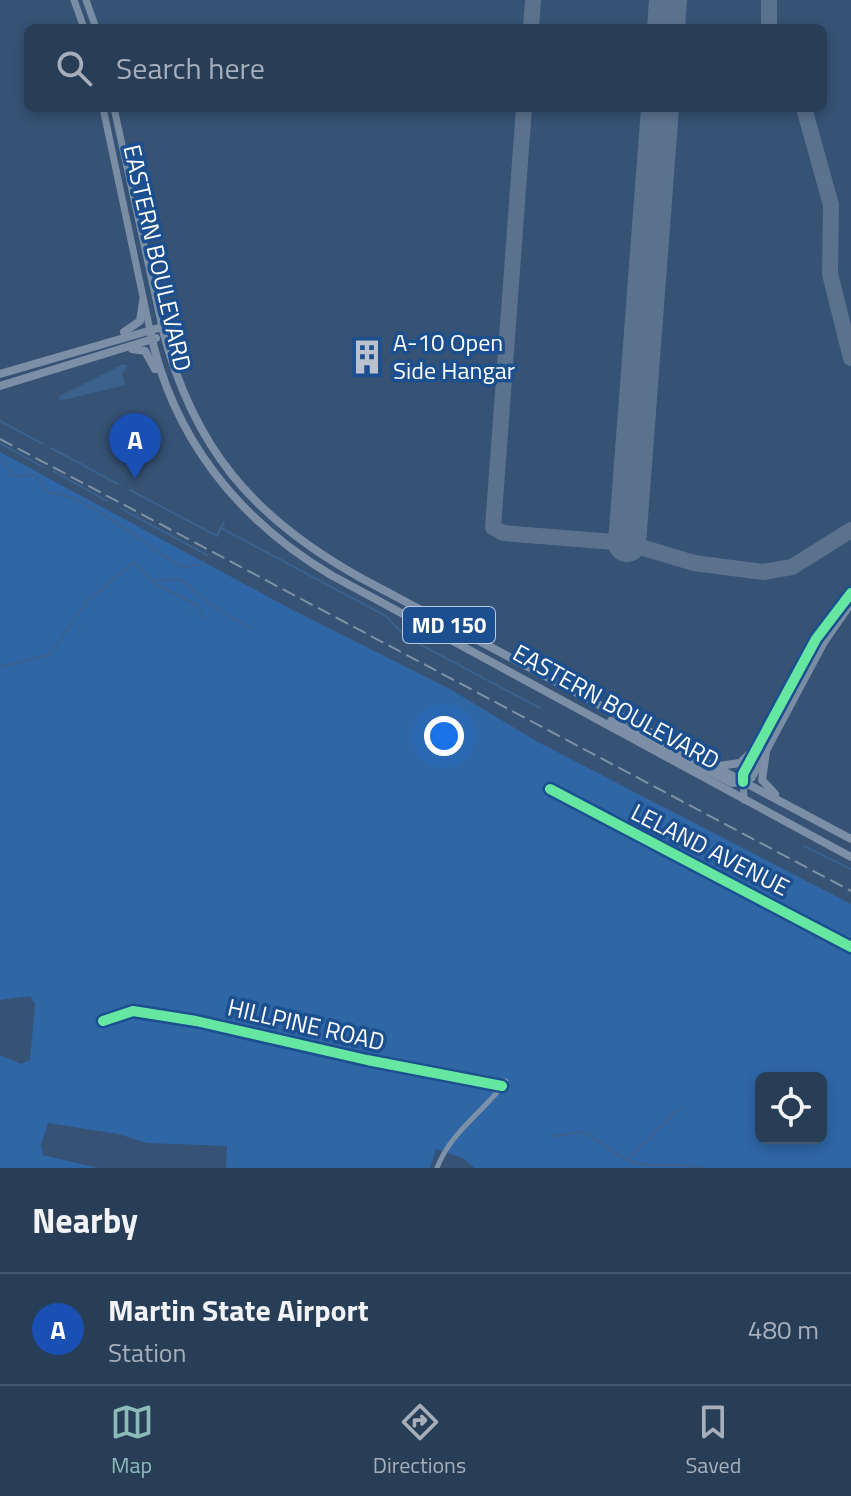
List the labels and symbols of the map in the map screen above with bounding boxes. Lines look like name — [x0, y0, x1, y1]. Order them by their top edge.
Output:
street label: EASTERN BOULEVARD — [114, 141, 202, 375]
place label: A-10 Open Side Hangar — [393, 324, 515, 388]
building icon: A-10 Open Side Hangar — [348, 338, 386, 376]
pin: A — [109, 413, 161, 479]
road number: MD 150 — [403, 607, 495, 643]
street label: EASTERN BOULEVARD — [507, 634, 726, 778]
your location — [424, 716, 464, 756]
street label: LELAND AVENUE — [625, 794, 796, 905]
street label: HILLPINE ROAD — [224, 988, 388, 1060]

